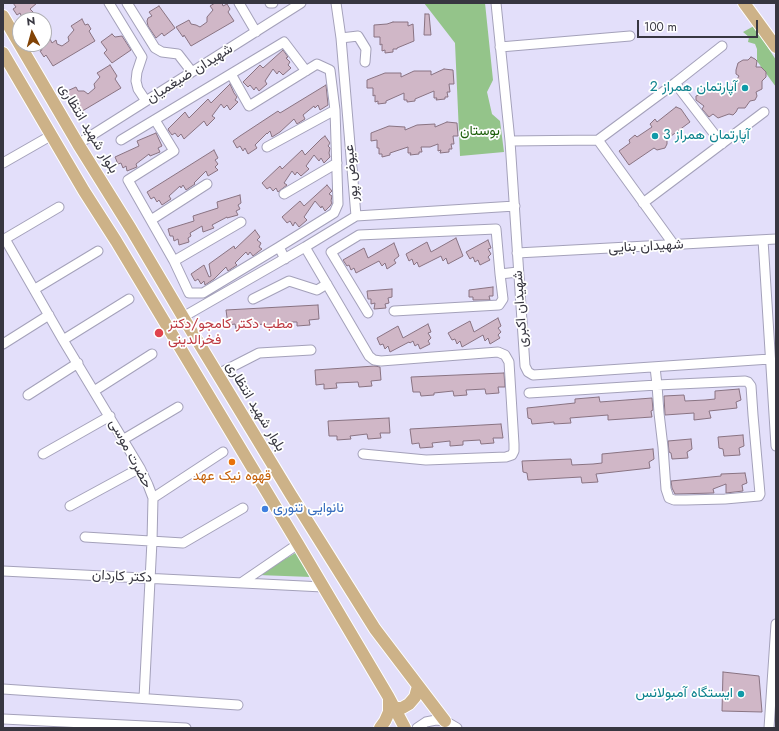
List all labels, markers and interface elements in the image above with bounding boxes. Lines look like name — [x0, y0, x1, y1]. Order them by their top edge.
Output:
north arrow — [12, 12, 52, 52]
scale bar — [639, 12, 760, 38]
text: N — [26, 13, 36, 29]
text: 100 m — [644, 18, 677, 36]
street label: شهیدان ضیغمیان — [144, 41, 236, 107]
place label: آپارتمان همراز 2 — [650, 80, 737, 96]
street label: بلوار شهید انتظاری — [55, 81, 121, 177]
marker: آپارتمان همراز 2 — [740, 83, 750, 93]
park label: بوستان — [460, 124, 500, 140]
place label: آپارتمان همراز 3 — [663, 128, 750, 144]
marker: آپارتمان همراز 3 — [650, 131, 660, 141]
street label: عیوض پور — [341, 144, 363, 202]
street label: شهیدان بنایی — [608, 237, 684, 257]
street label: شهیدان اکبری — [510, 270, 532, 348]
place label: مطب دکتر کامجو/دکتر فخرالدینی — [168, 317, 293, 350]
marker: مطب دکتر کامجو/دکتر فخرالدینی — [153, 327, 165, 339]
street label: بلوار شهید انتظاری — [222, 359, 288, 455]
street label: حضرت موسی — [105, 417, 155, 491]
marker: قهوه نیک عهد — [227, 457, 237, 467]
place label: قهوه نیک عهد — [193, 469, 271, 485]
place label: نانوایی تنوری — [273, 501, 344, 517]
marker: نانوایی تنوری — [260, 504, 270, 514]
street label: دکتر کاردان — [91, 567, 153, 587]
place label: ایستگاه آمبولانس — [636, 686, 733, 702]
marker: ایستگاه آمبولانس — [736, 689, 746, 699]

